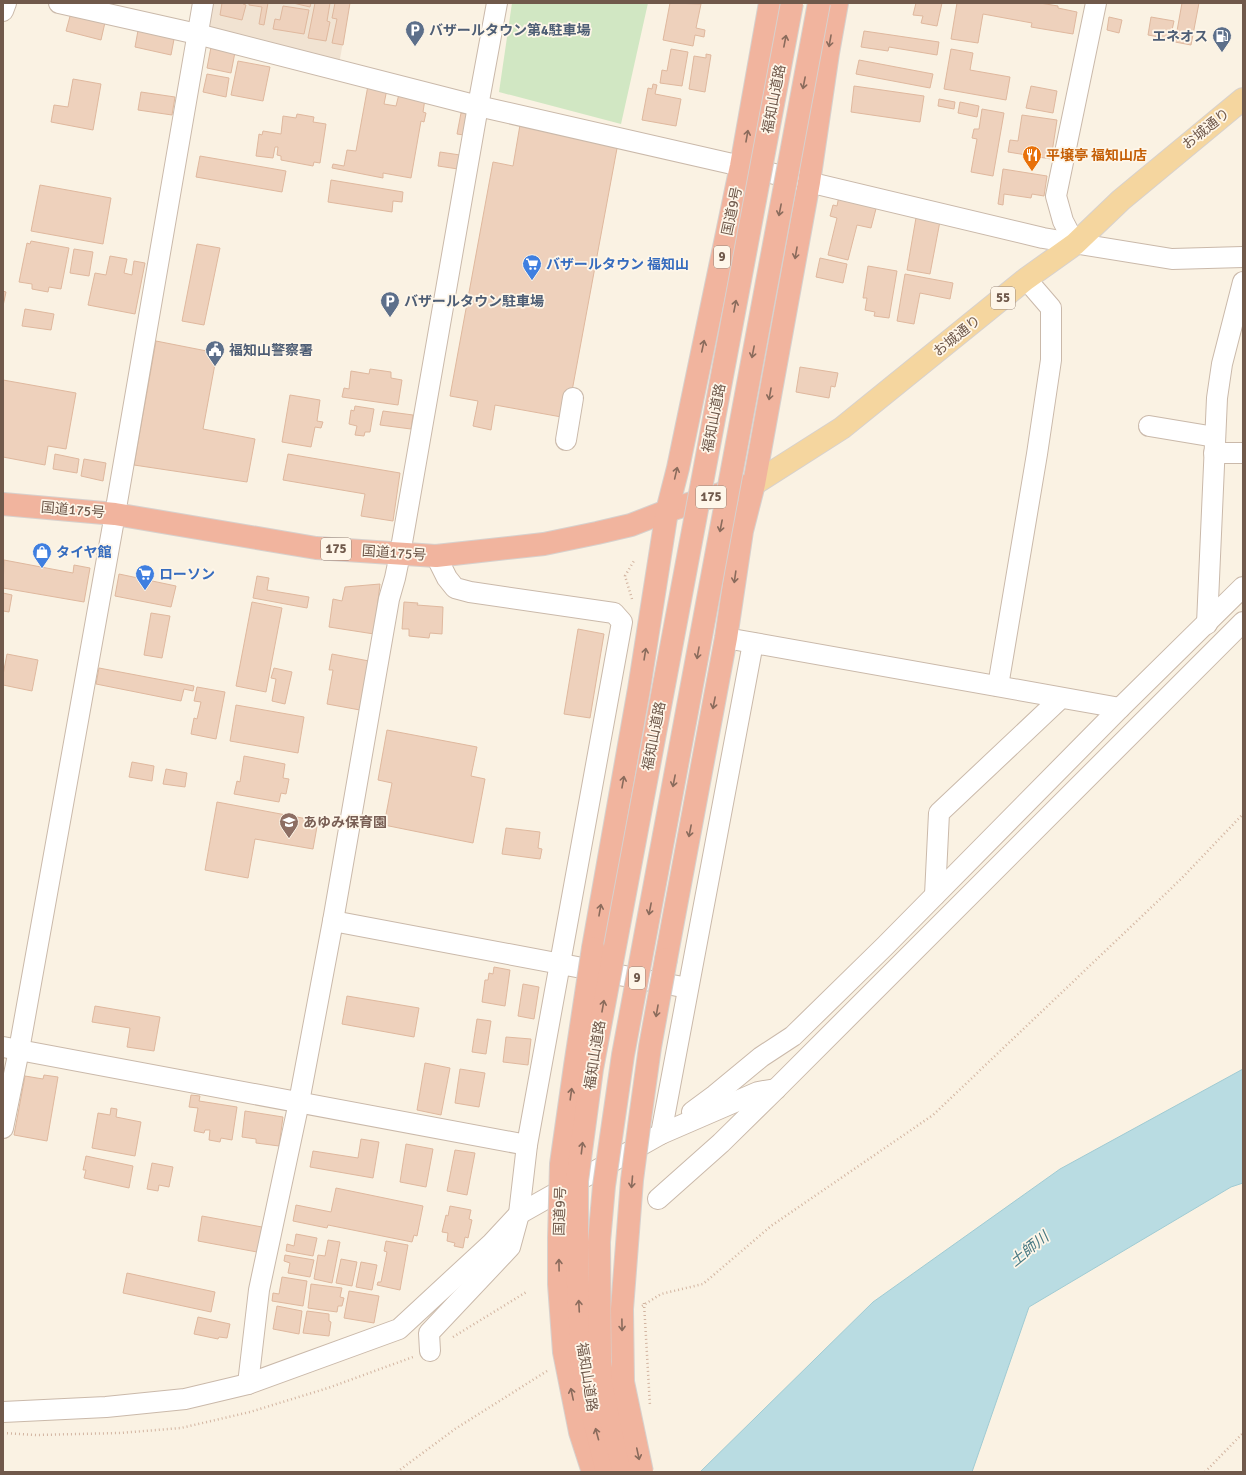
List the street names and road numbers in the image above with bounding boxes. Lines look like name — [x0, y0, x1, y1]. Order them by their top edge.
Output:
street label: 福知山道路 — [759, 63, 789, 135]
street label: お城通り — [1179, 105, 1233, 153]
street label: 国道9号 — [719, 185, 745, 237]
road number: 9 — [714, 246, 730, 268]
road number: 55 — [991, 287, 1015, 309]
street label: お城通り — [930, 312, 984, 360]
street label: 福知山道路 — [699, 382, 729, 454]
road number: 175 — [696, 486, 726, 508]
street label: 国道175号 — [40, 499, 106, 521]
road number: 175 — [321, 538, 351, 560]
street label: 国道175号 — [361, 542, 427, 564]
street label: 福知山道路 — [639, 700, 669, 772]
road number: 9 — [629, 967, 645, 989]
street label: 福知山道路 — [581, 1019, 609, 1091]
street label: 国道9号 — [551, 1186, 569, 1236]
street label: 福知山道路 — [573, 1341, 601, 1413]

